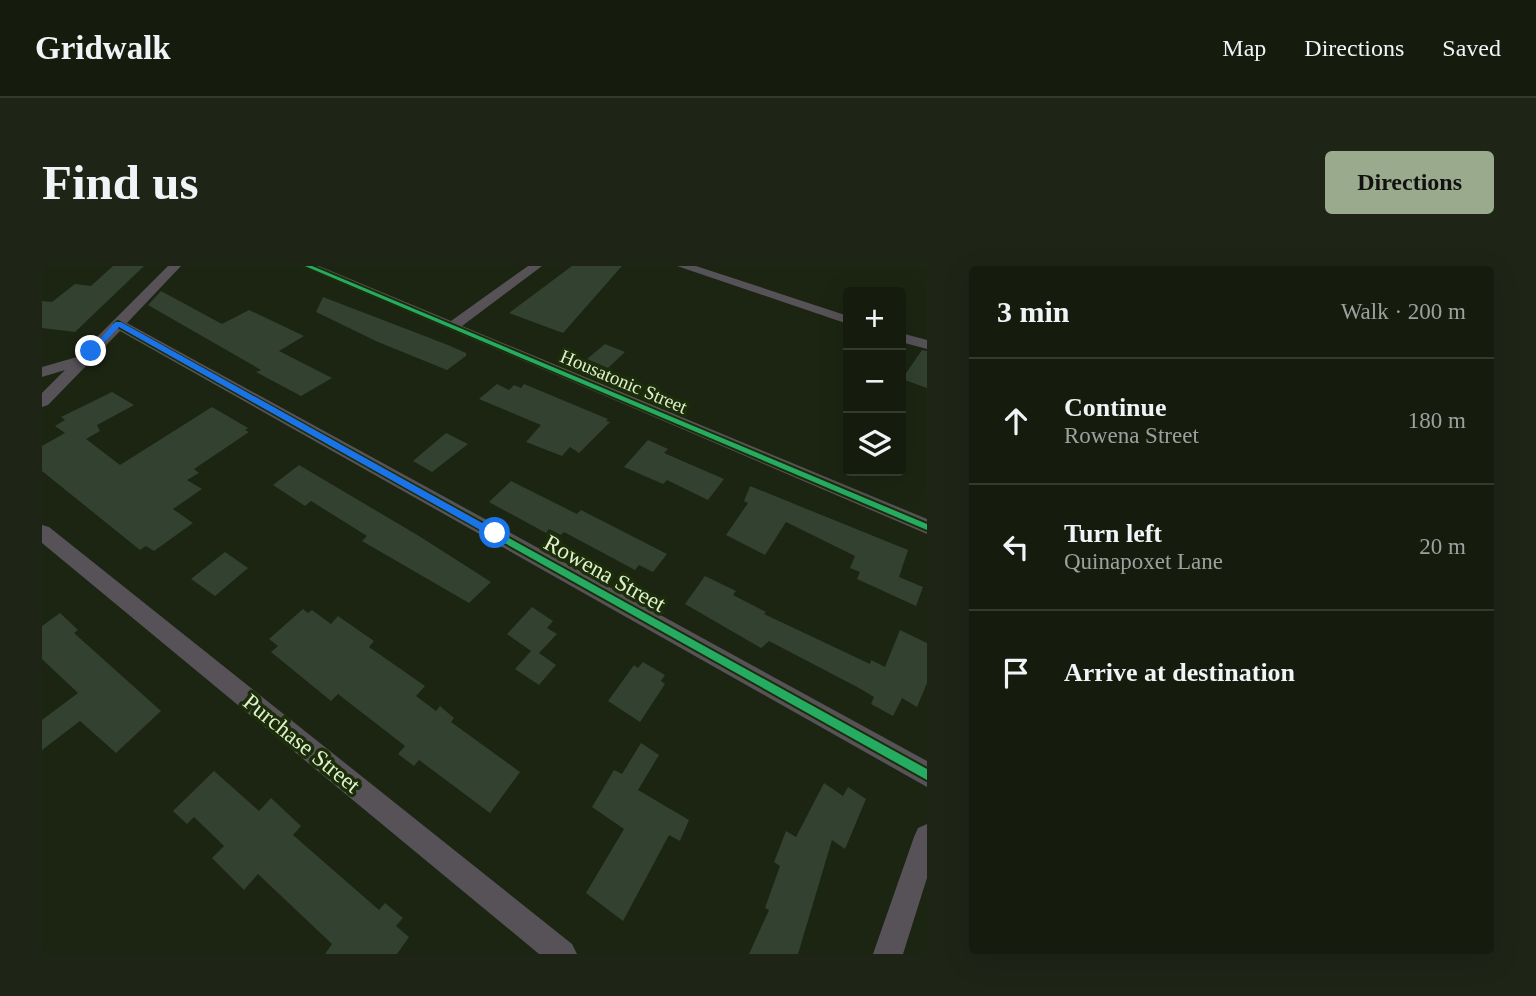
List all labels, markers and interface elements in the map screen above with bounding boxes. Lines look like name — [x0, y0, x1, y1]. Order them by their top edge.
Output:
text: Gridwalk — [35, 30, 171, 66]
text: Map — [1222, 35, 1266, 61]
text: Directions — [1304, 35, 1404, 61]
text: Saved — [1442, 35, 1501, 61]
button: Directions — [1325, 151, 1494, 214]
text: Find us — [42, 155, 199, 210]
map controls — [843, 287, 906, 476]
button: + — [843, 287, 906, 350]
text: 3 min — [997, 295, 1070, 328]
text: Walk · 200 m — [1341, 299, 1466, 324]
route end — [75, 335, 106, 366]
street label: Housatonic Street — [557, 345, 691, 418]
button: − — [843, 350, 906, 413]
text: Continue — [1064, 393, 1167, 422]
icon: ahead — [997, 402, 1035, 440]
text: 180 m — [1408, 408, 1466, 433]
button: layers — [843, 413, 906, 476]
text: Rowena Street — [1064, 423, 1199, 448]
route start — [479, 517, 510, 548]
text: Turn left — [1064, 519, 1162, 548]
icon: left — [997, 528, 1035, 566]
street label: Rowena Street — [540, 530, 670, 617]
text: 20 m — [1419, 534, 1466, 559]
text: Quinapoxet Lane — [1064, 549, 1223, 574]
icon: arrive — [997, 654, 1035, 692]
text: Arrive at destination — [1064, 658, 1295, 687]
street label: Purchase Street — [238, 689, 365, 798]

